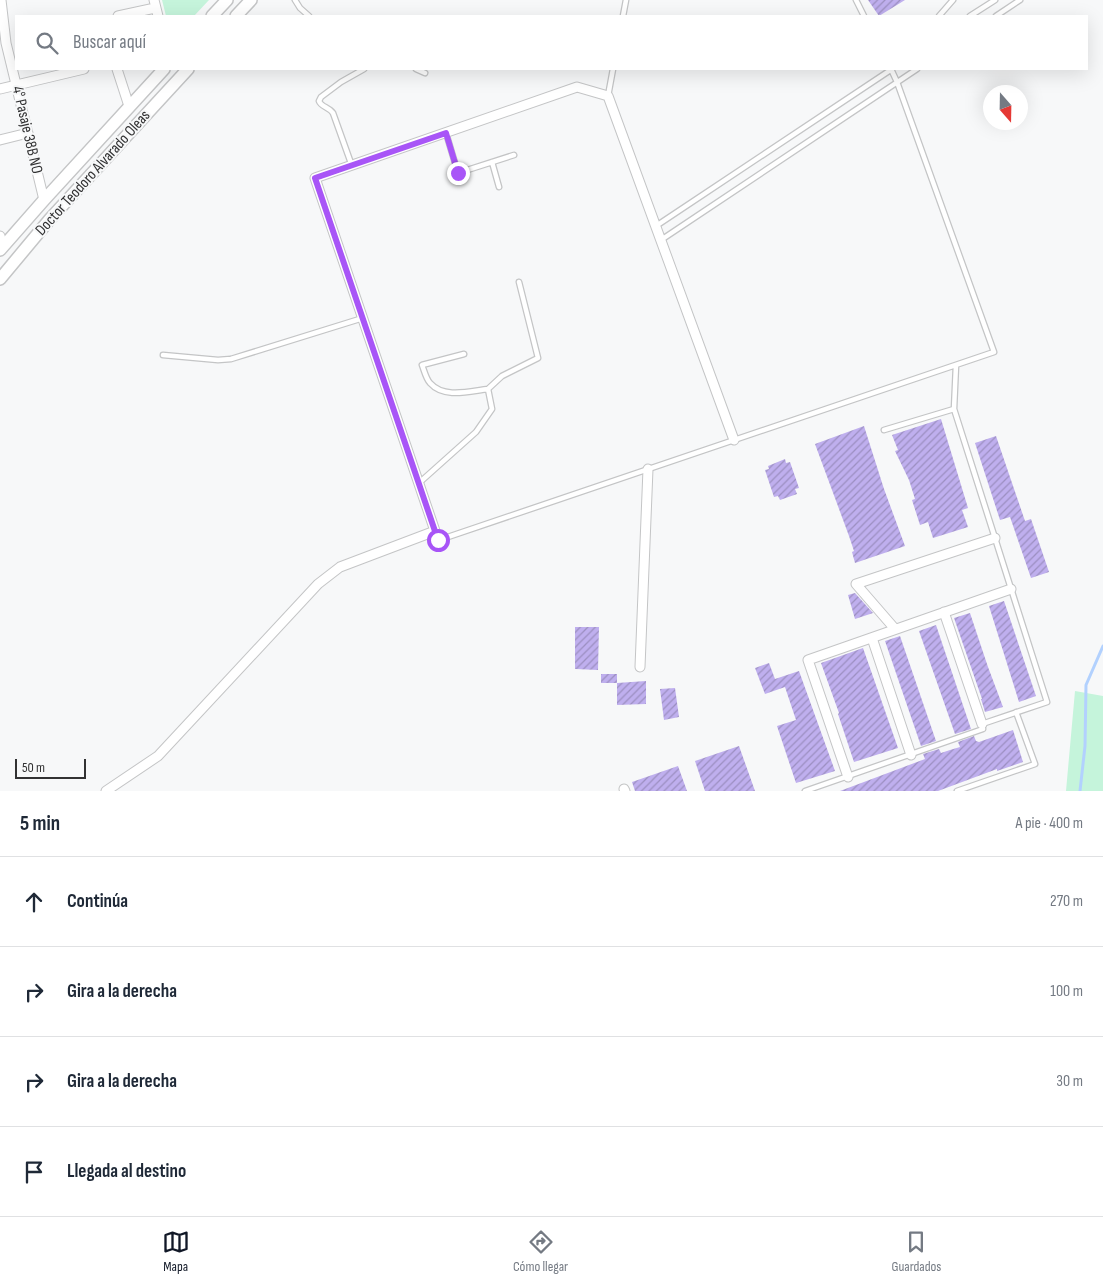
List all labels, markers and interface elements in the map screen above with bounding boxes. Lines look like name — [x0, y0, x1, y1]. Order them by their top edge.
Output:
search box — [15, 15, 1088, 70]
icon: search — [33, 29, 61, 57]
text: Buscar aquí — [73, 31, 146, 54]
street label: 4° Pasaje 38B NO — [8, 84, 46, 176]
north arrow — [983, 85, 1028, 130]
street label: Doctor Teodoro Alvarado Oleas — [32, 106, 155, 240]
route end — [447, 162, 470, 185]
route start — [427, 529, 450, 552]
scale bar — [15, 756, 86, 779]
text: 50 m — [22, 759, 45, 776]
text: 5 min — [20, 811, 60, 836]
text: A pie · 400 m — [1016, 814, 1083, 833]
icon: ahead — [20, 888, 48, 916]
text: Continúa — [67, 890, 128, 913]
text: 270 m — [1050, 892, 1083, 911]
icon: right — [20, 978, 48, 1006]
text: Gira a la derecha — [67, 980, 177, 1003]
text: 100 m — [1050, 982, 1083, 1001]
icon: right — [20, 1068, 48, 1096]
text: Gira a la derecha — [67, 1070, 177, 1093]
text: 30 m — [1056, 1072, 1083, 1091]
icon: arrive — [20, 1158, 48, 1186]
text: Llegada al destino — [67, 1160, 186, 1183]
tab: Mapa — [162, 1228, 190, 1275]
tab: Cómo llegar — [513, 1228, 568, 1275]
tab: Guardados — [891, 1228, 941, 1275]

